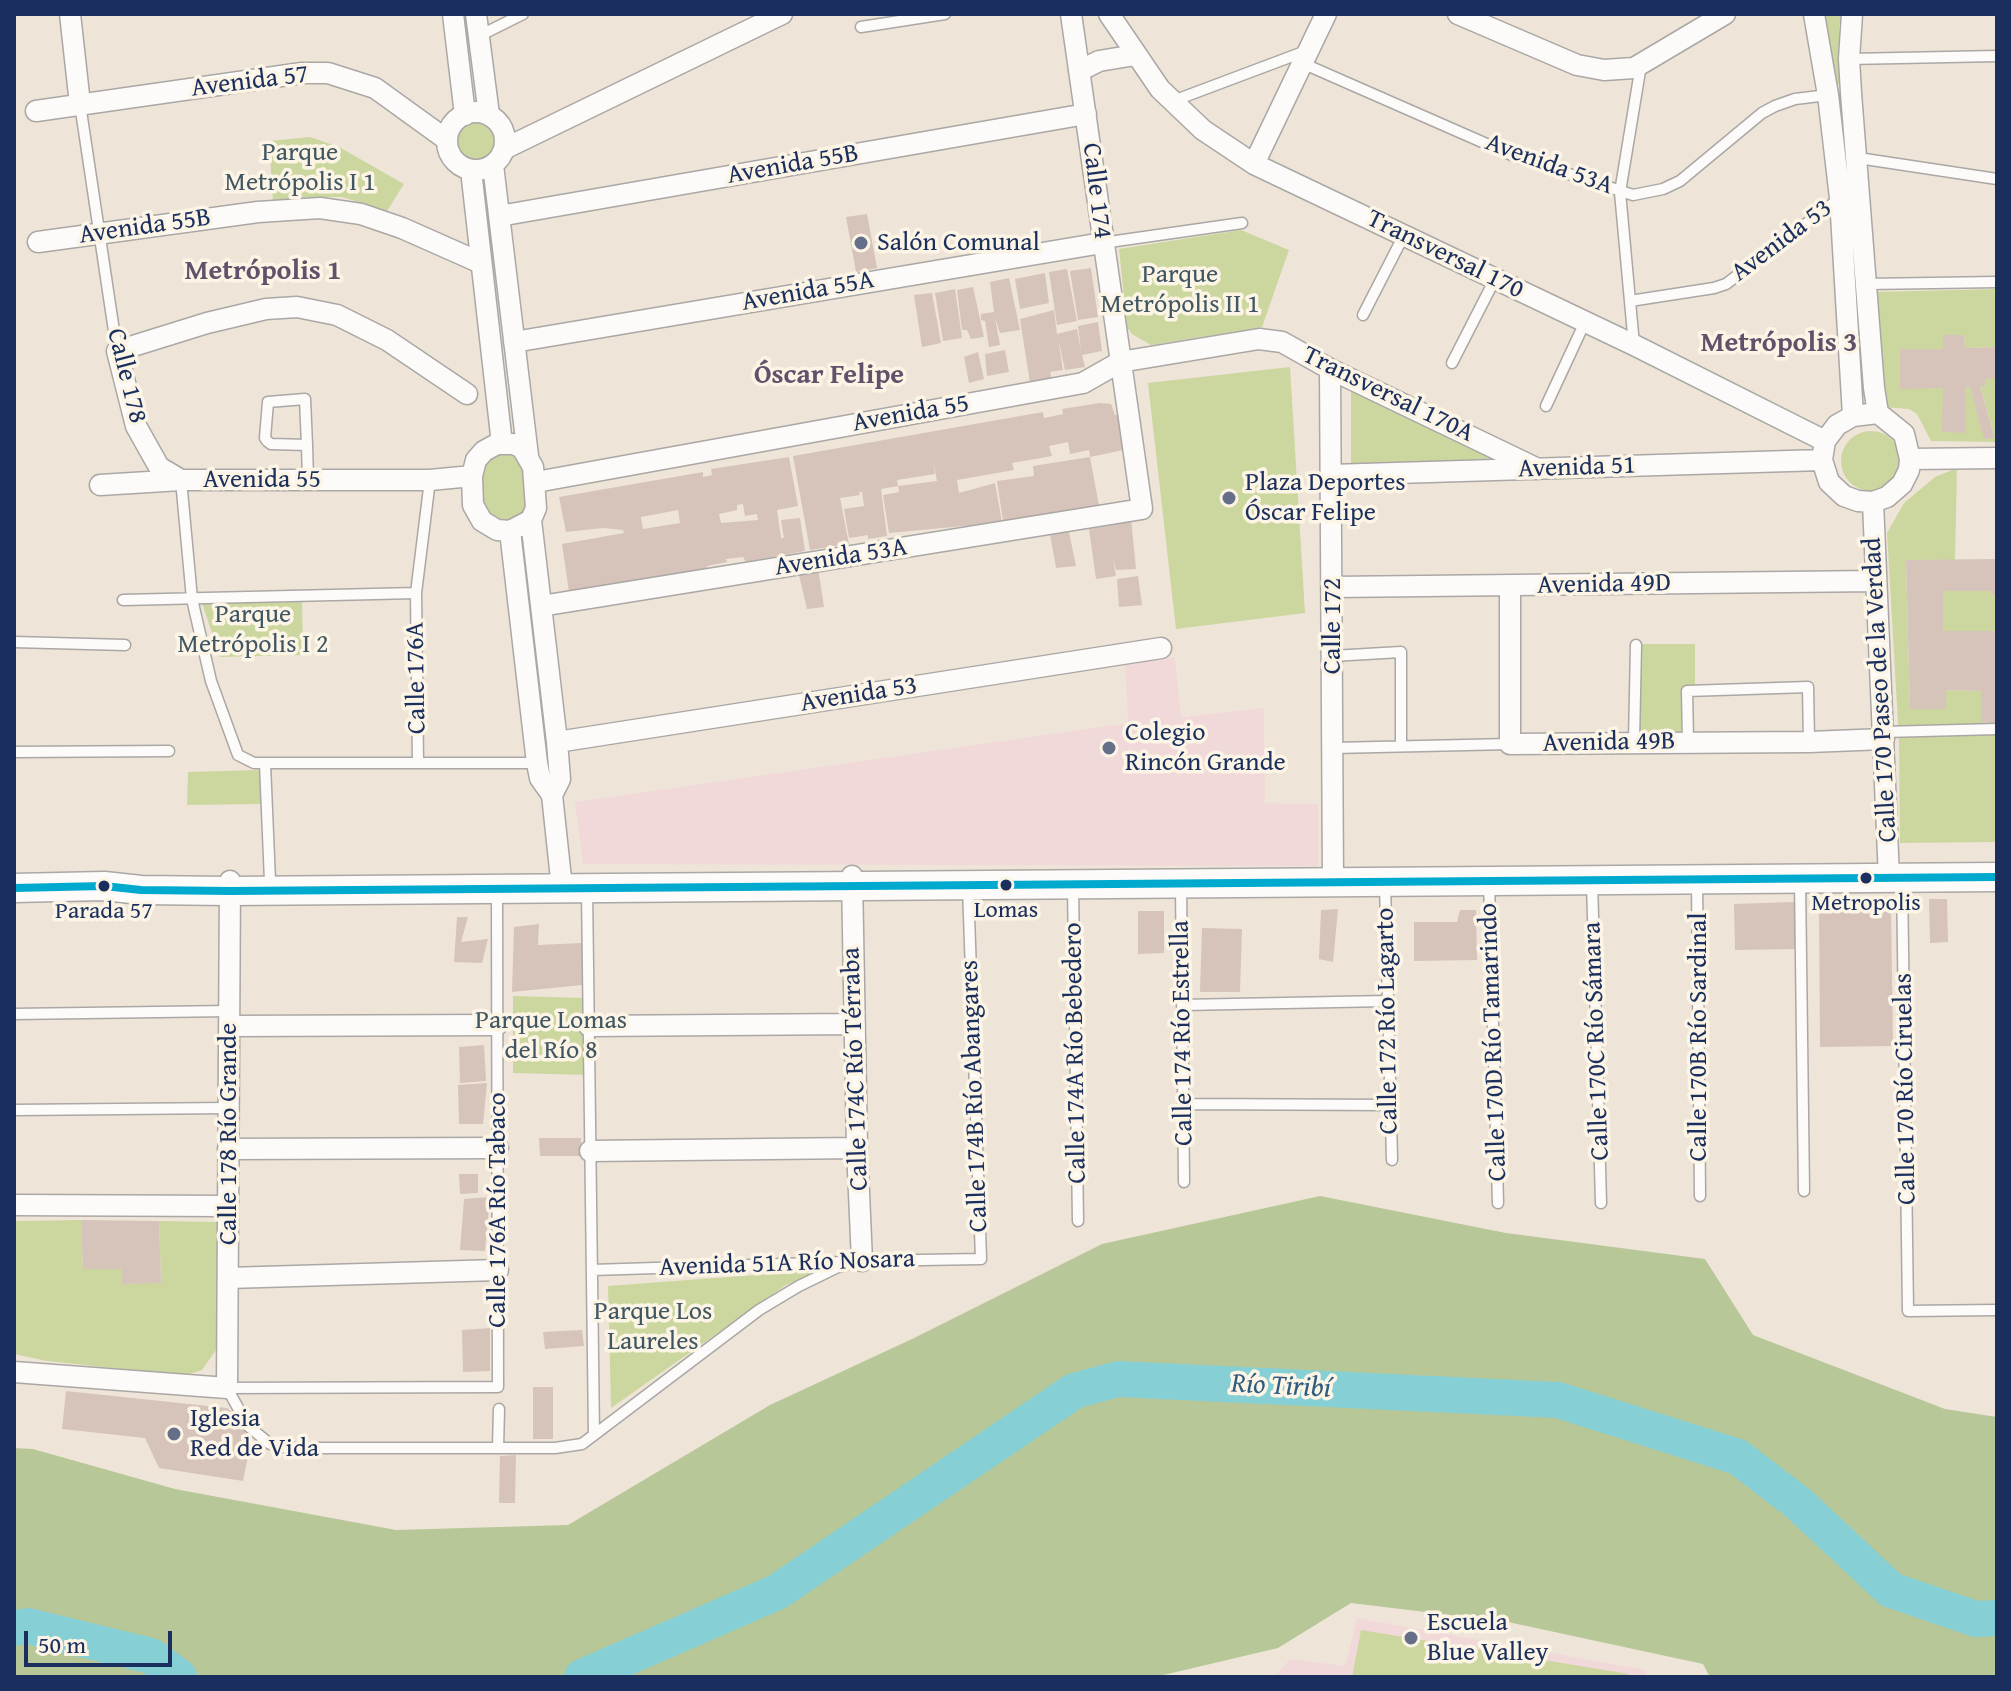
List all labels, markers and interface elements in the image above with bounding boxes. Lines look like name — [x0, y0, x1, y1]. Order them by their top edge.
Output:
street label: Avenida 57 — [190, 59, 310, 105]
street label: Avenida 53A — [1481, 127, 1617, 203]
park label: Parque Metrópolis I 1 — [225, 137, 375, 198]
street label: Avenida 55B — [725, 138, 861, 192]
street label: Calle 174 — [1075, 141, 1117, 241]
street label: Avenida 53 — [1726, 193, 1838, 289]
street label: Avenida 55B — [77, 202, 213, 252]
street label: Transversal 170 — [1361, 204, 1529, 306]
place label: Salón Comunal — [877, 227, 1040, 259]
marker: Salón Comunal — [852, 234, 870, 252]
district label: Metrópolis 1 — [184, 255, 342, 289]
park label: Parque Metrópolis II 1 — [1101, 259, 1259, 320]
street label: Avenida 55A — [739, 265, 877, 319]
street label: Calle 178 — [99, 325, 153, 427]
district label: Metrópolis 3 — [1700, 327, 1858, 361]
street label: Transversal 170A — [1297, 340, 1479, 450]
district label: Óscar Felipe — [754, 359, 904, 393]
street label: Avenida 55 — [850, 388, 972, 440]
street label: Avenida 51 — [1518, 450, 1636, 486]
street label: Avenida 55 — [203, 464, 321, 496]
place label: Plaza Deportes Óscar Felipe — [1245, 467, 1406, 528]
marker: Plaza Deportes Óscar Felipe — [1220, 489, 1238, 507]
street label: Avenida 53A — [773, 532, 909, 584]
street label: Calle 170 Paseo de la Verdad — [1857, 537, 1905, 843]
street label: Avenida 49D — [1537, 568, 1671, 602]
street label: Calle 172 — [1317, 578, 1349, 674]
park label: Parque Metrópolis I 2 — [178, 599, 328, 660]
street label: Calle 176A — [400, 622, 434, 734]
street label: Avenida 53 — [798, 670, 920, 720]
place label: Colegio Rincón Grande — [1125, 717, 1286, 778]
street label: Avenida 49B — [1542, 726, 1676, 760]
marker: Colegio Rincón Grande — [1100, 739, 1118, 757]
marker: Metropolis — [1858, 870, 1874, 886]
marker: Lomas — [998, 877, 1014, 893]
marker: Parada 57 — [96, 878, 112, 894]
place label: Metropolis — [1811, 890, 1921, 918]
place label: Lomas — [974, 897, 1038, 925]
place label: Parada 57 — [55, 898, 153, 926]
street label: Calle 170D Río Tamarindo — [1474, 902, 1514, 1182]
street label: Calle 172 Río Lagarto — [1370, 907, 1406, 1135]
street label: Calle 170B Río Sardinal — [1683, 912, 1715, 1162]
street label: Calle 174 Río Estrella — [1165, 920, 1201, 1146]
street label: Calle 170C Río Sámara — [1577, 921, 1617, 1161]
street label: Calle 174A Río Bebedero — [1058, 922, 1094, 1184]
street label: Calle 174C Río Térraba — [836, 947, 876, 1191]
street label: Calle 174B Río Abangares — [955, 959, 995, 1233]
street label: Calle 170 Río Ciruelas — [1888, 973, 1924, 1205]
park label: Parque Lomas del Río 8 — [475, 1005, 627, 1066]
street label: Calle 178 Río Grande — [213, 1023, 245, 1245]
street label: Calle 176A Río Tabaco — [482, 1092, 514, 1328]
street label: Avenida 51A Río Nosara — [658, 1244, 916, 1284]
park label: Parque Los Laureles — [594, 1296, 712, 1358]
water label: Río Tiribí — [1230, 1368, 1332, 1406]
place label: Iglesia Red de Vida — [190, 1403, 319, 1464]
marker: Iglesia Red de Vida — [165, 1425, 183, 1443]
place label: Escuela Blue Valley — [1427, 1607, 1549, 1668]
scale bar — [28, 1615, 176, 1665]
text: 50 m — [38, 1627, 86, 1662]
marker: Escuela Blue Valley — [1402, 1629, 1420, 1647]

